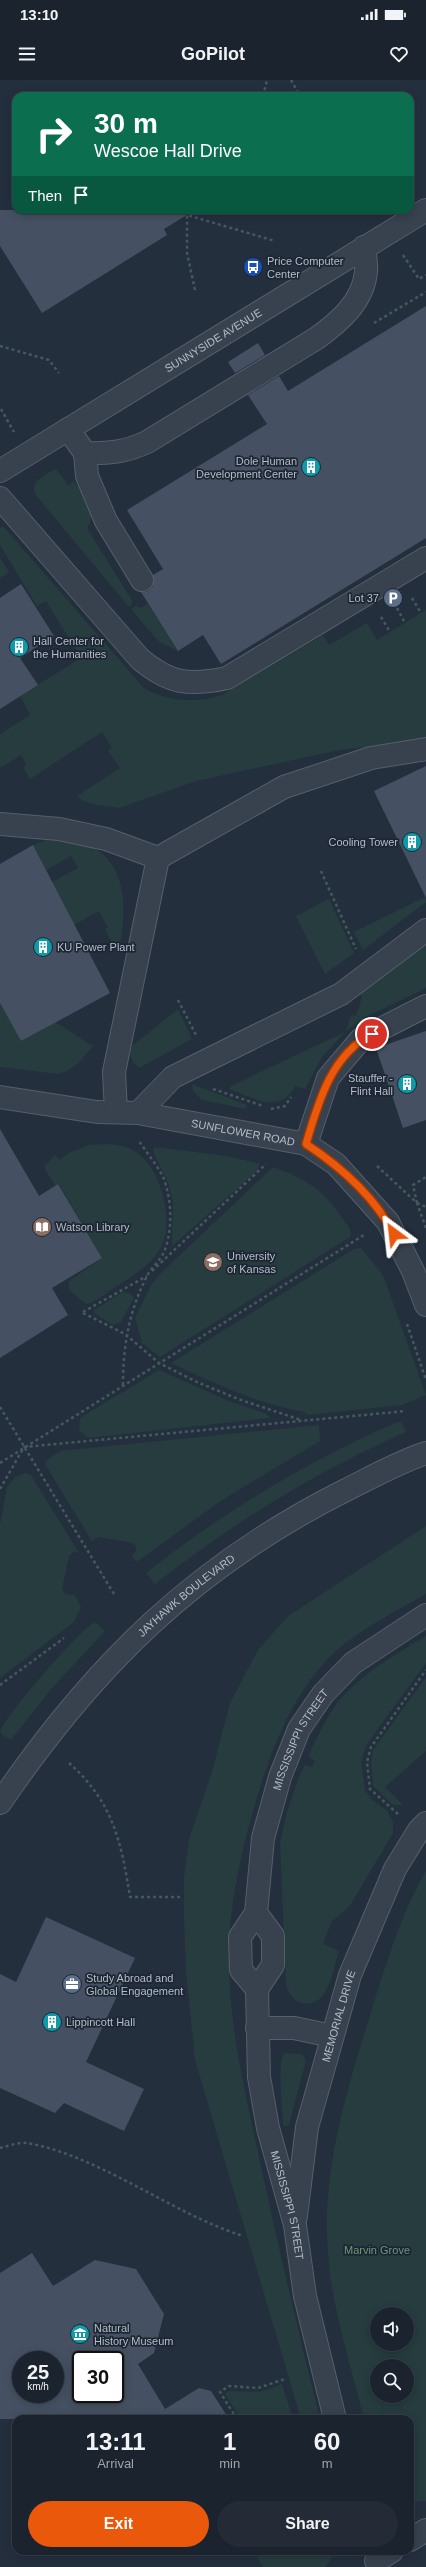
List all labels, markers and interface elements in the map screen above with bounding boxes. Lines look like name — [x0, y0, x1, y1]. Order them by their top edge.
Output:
text: 13:10 — [20, 6, 58, 23]
icon: menu — [16, 43, 38, 65]
icon: heart — [388, 43, 410, 65]
text: GoPilot — [181, 44, 245, 64]
icon: right — [28, 108, 80, 160]
text: 30 m — [94, 108, 158, 139]
text: Wescoe Hall Drive — [94, 141, 242, 161]
icon: arrive — [70, 184, 92, 206]
text: Then — [28, 187, 62, 204]
place label: Price Computer Center — [267, 255, 344, 280]
bus stop icon: Price Computer Center — [242, 256, 264, 278]
street label: SUNNYSIDE AVENUE — [163, 306, 264, 375]
place label: Dole Human Development Center — [196, 455, 297, 480]
building icon: Dole Human Development Center — [300, 456, 322, 478]
parking icon: Lot 37 — [382, 587, 404, 609]
place label: Lot 37 — [348, 592, 379, 604]
place label: Hall Center for the Humanities — [33, 635, 107, 660]
building icon: Hall Center for the Humanities — [8, 636, 30, 658]
building icon: Cooling Tower — [401, 831, 423, 853]
place label: Cooling Tower — [328, 836, 398, 848]
building icon: KU Power Plant — [32, 936, 54, 958]
place label: KU Power Plant — [57, 941, 135, 953]
pin — [355, 1017, 389, 1051]
icon: arrive — [361, 1023, 383, 1045]
place label: Stauffer - Flint Hall — [348, 1072, 393, 1097]
building icon: Stauffer - Flint Hall — [396, 1073, 418, 1095]
street label: SUNFLOWER ROAD — [190, 1117, 296, 1148]
position arrow — [373, 1213, 415, 1255]
library icon: Watson Library — [31, 1216, 53, 1238]
place label: Watson Library — [56, 1221, 130, 1233]
place label: University of Kansas — [227, 1250, 276, 1275]
school or university icon: University of Kansas — [202, 1251, 224, 1273]
street label: JAYHAWK BOULEVARD — [135, 1552, 237, 1639]
street label: MISSISSIPPI STREET — [271, 1686, 331, 1791]
street label: MEMORIAL DRIVE — [320, 1968, 357, 2063]
place label: Study Abroad and Global Engagement — [86, 1972, 183, 1997]
office icon: Study Abroad and Global Engagement — [61, 1973, 83, 1995]
building icon: Lippincott Hall — [41, 2011, 63, 2033]
place label: Lippincott Hall — [66, 2016, 135, 2028]
street label: MISSISSIPPI STREET — [269, 2149, 306, 2261]
park label: Marvin Grove — [344, 2244, 410, 2256]
map controls — [370, 2307, 414, 2403]
button: sound — [370, 2307, 414, 2351]
place label: Natural History Museum — [94, 2322, 173, 2347]
museum icon: Natural History Museum — [69, 2323, 91, 2345]
speed limit sign: 30 — [72, 2351, 124, 2403]
button: search — [370, 2359, 414, 2403]
text: 25 — [27, 2361, 49, 2383]
text: km/h — [27, 2381, 49, 2392]
text: 13:11 — [86, 2428, 146, 2455]
text: 1 — [223, 2428, 236, 2455]
text: 60 — [314, 2428, 340, 2455]
text: Arrival — [97, 2456, 134, 2471]
text: min — [219, 2456, 240, 2471]
text: m — [322, 2456, 332, 2471]
button: Exit — [28, 2501, 209, 2547]
button: Share — [217, 2501, 398, 2547]

